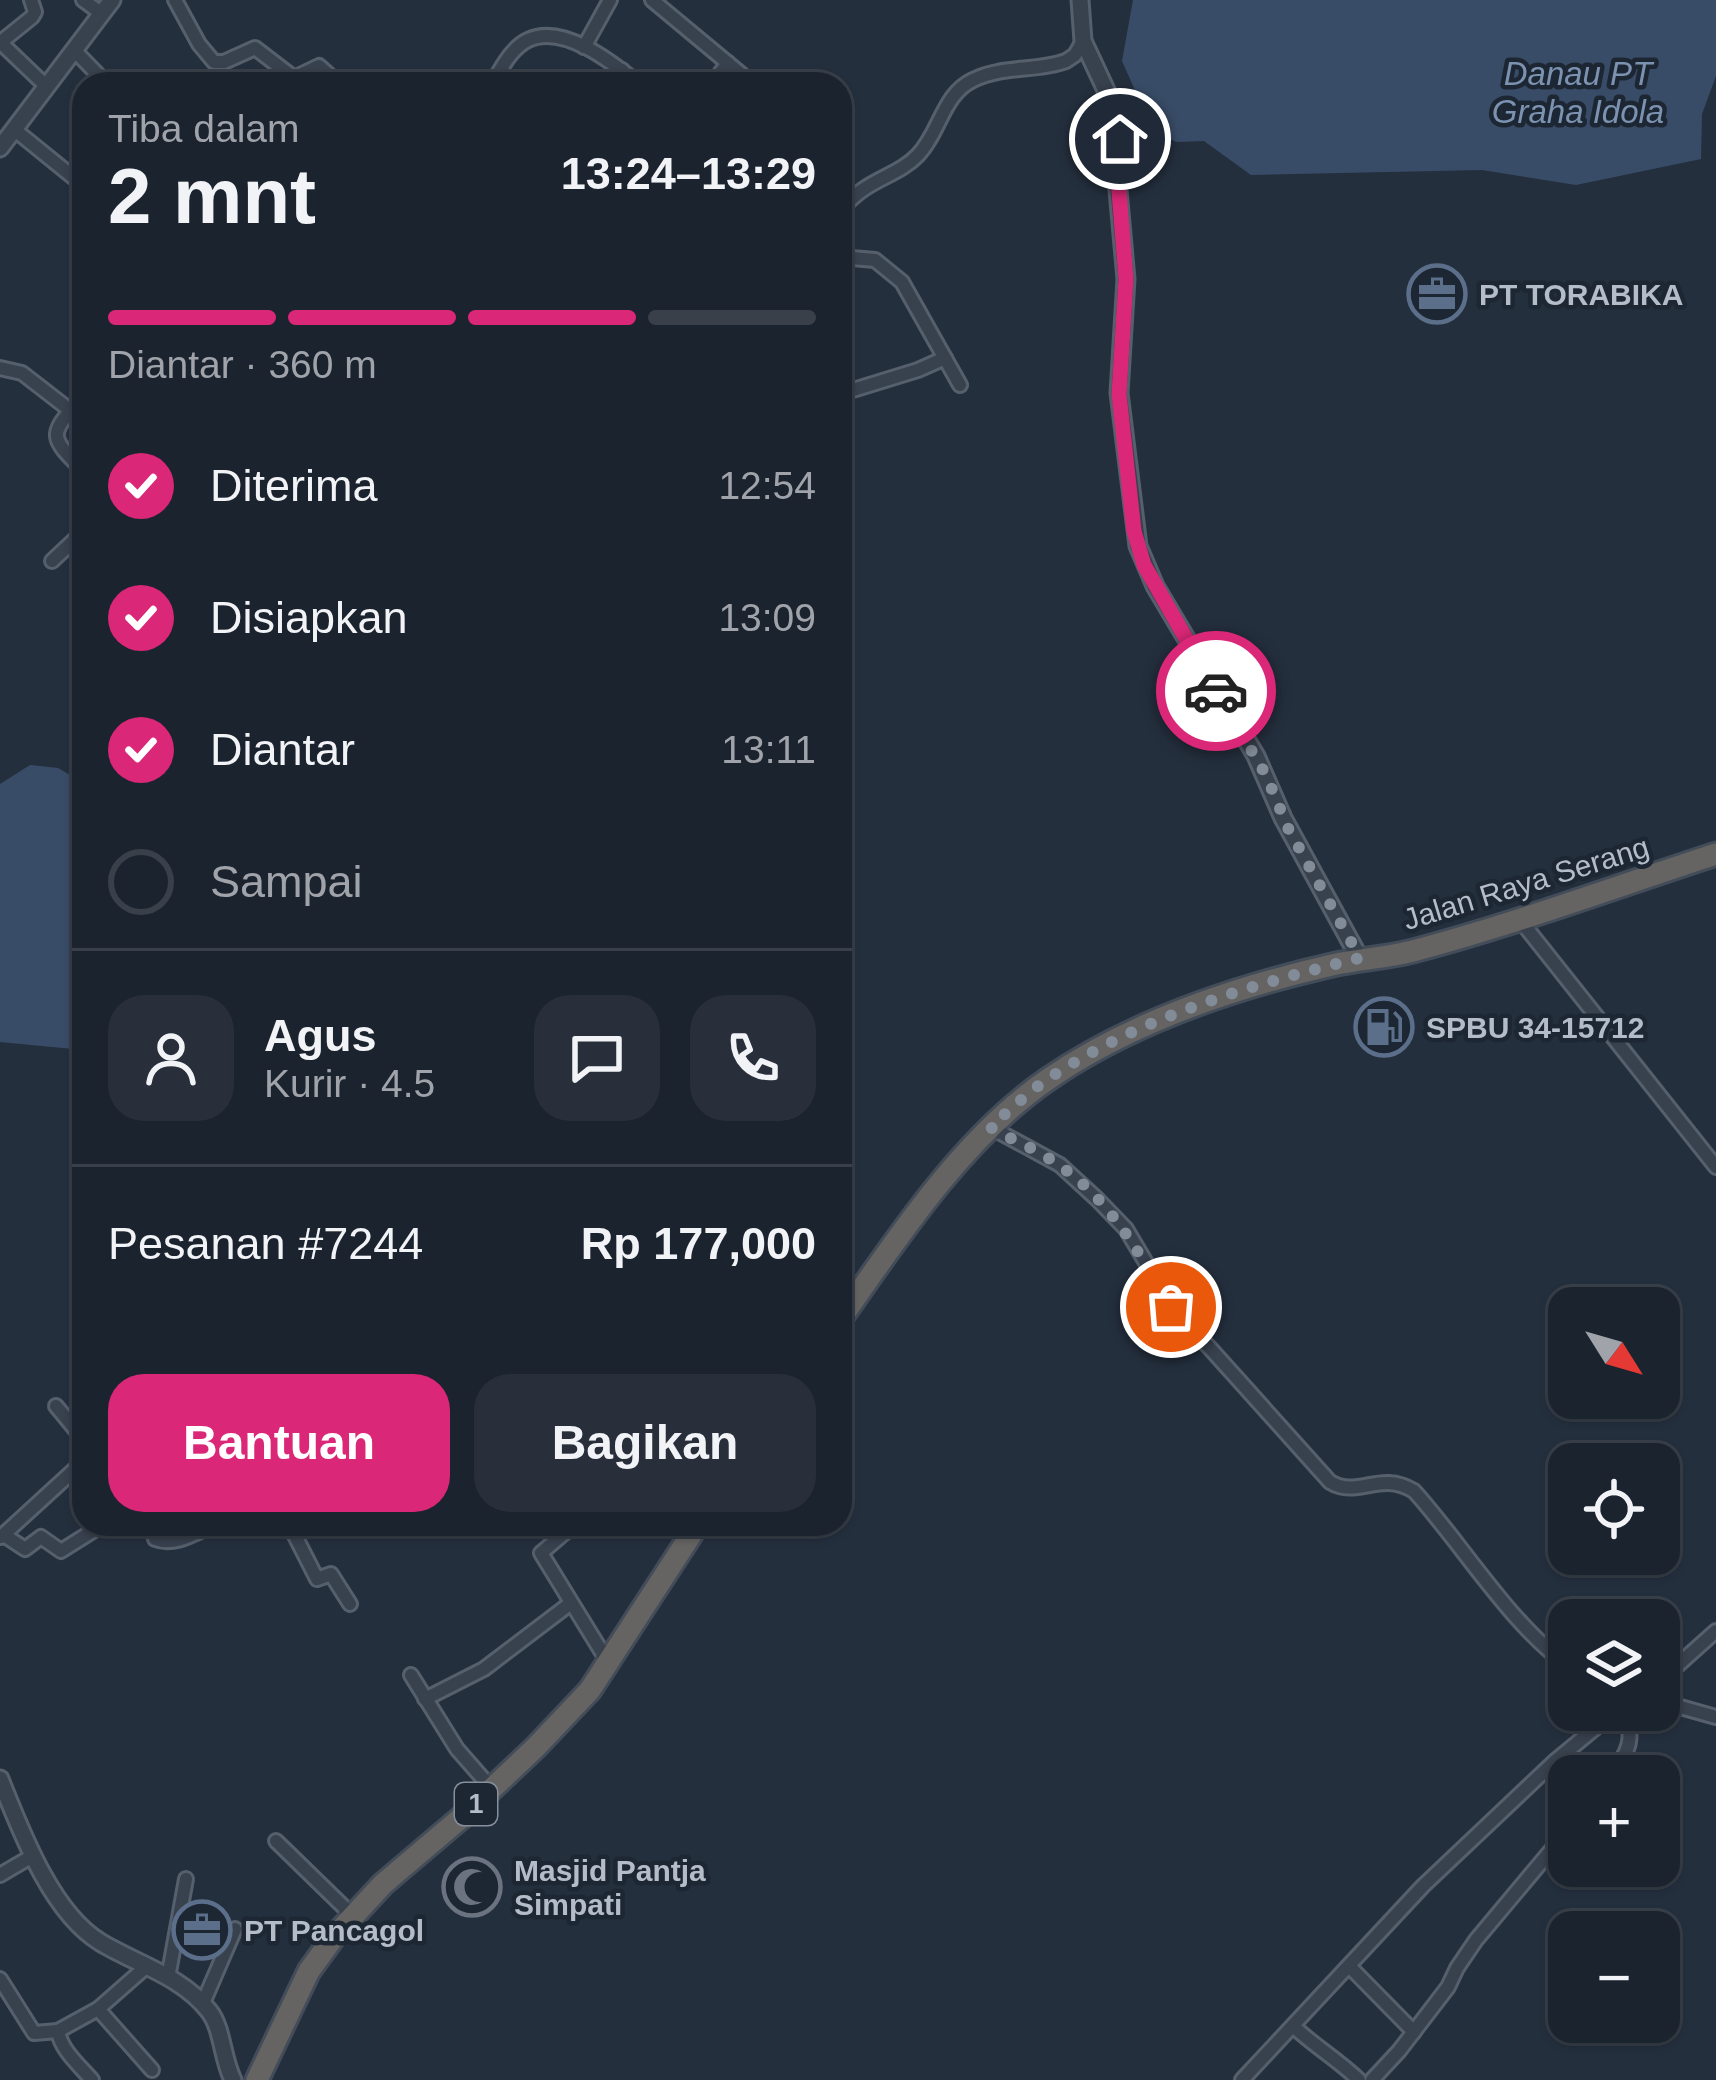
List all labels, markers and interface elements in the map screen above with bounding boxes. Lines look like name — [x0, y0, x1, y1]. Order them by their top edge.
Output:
water label: Danau PT Graha Idola — [1492, 55, 1664, 130]
pin — [1069, 88, 1171, 190]
icon: home — [1087, 106, 1153, 172]
text: Tiba dalam — [108, 107, 299, 150]
text: 13:24–13:29 — [561, 148, 816, 199]
text: 2 mnt — [108, 152, 316, 240]
office icon: PT TORABIKA — [1406, 263, 1468, 325]
place label: PT TORABIKA — [1479, 278, 1683, 311]
text: Diantar · 360 m — [108, 343, 377, 386]
icon: check — [108, 453, 174, 519]
text: Diterima — [210, 460, 378, 511]
text: 12:54 — [718, 464, 816, 507]
icon: check — [108, 585, 174, 651]
text: Disiapkan — [210, 592, 408, 643]
text: 13:09 — [718, 596, 816, 639]
courier — [1156, 631, 1276, 751]
icon: car — [1183, 658, 1249, 724]
icon: check — [108, 717, 174, 783]
text: Diantar — [210, 724, 355, 775]
text: 13:11 — [721, 728, 816, 771]
street label: Jalan Raya Serang — [1399, 830, 1653, 936]
text: Sampai — [210, 856, 363, 907]
button: person — [108, 995, 234, 1121]
button: chat — [534, 995, 660, 1121]
button: phone — [690, 995, 816, 1121]
fuel station icon: SPBU 34-15712 — [1353, 996, 1415, 1058]
text: Agus — [264, 1010, 377, 1061]
place label: SPBU 34-15712 — [1426, 1011, 1644, 1044]
text: Kurir · 4.5 — [264, 1062, 435, 1105]
text: Pesanan #7244 — [108, 1218, 423, 1269]
text: Rp 177,000 — [581, 1218, 816, 1269]
pin — [1120, 1256, 1222, 1358]
icon: bag — [1138, 1274, 1204, 1340]
north arrow — [1548, 1287, 1680, 1419]
map controls — [1548, 1287, 1680, 2043]
button: Bantuan — [108, 1374, 450, 1512]
button: Bagikan — [474, 1374, 816, 1512]
button: locate — [1548, 1443, 1680, 1575]
button: layers — [1548, 1599, 1680, 1731]
button: + — [1548, 1755, 1680, 1887]
road number: 1 — [455, 1783, 497, 1825]
place label: Masjid Pantja Simpati — [514, 1854, 706, 1921]
mosque icon: Masjid Pantja Simpati — [441, 1856, 503, 1918]
office icon: PT Pancagol — [171, 1899, 233, 1961]
button: − — [1548, 1911, 1680, 2043]
place label: PT Pancagol — [244, 1914, 424, 1947]

